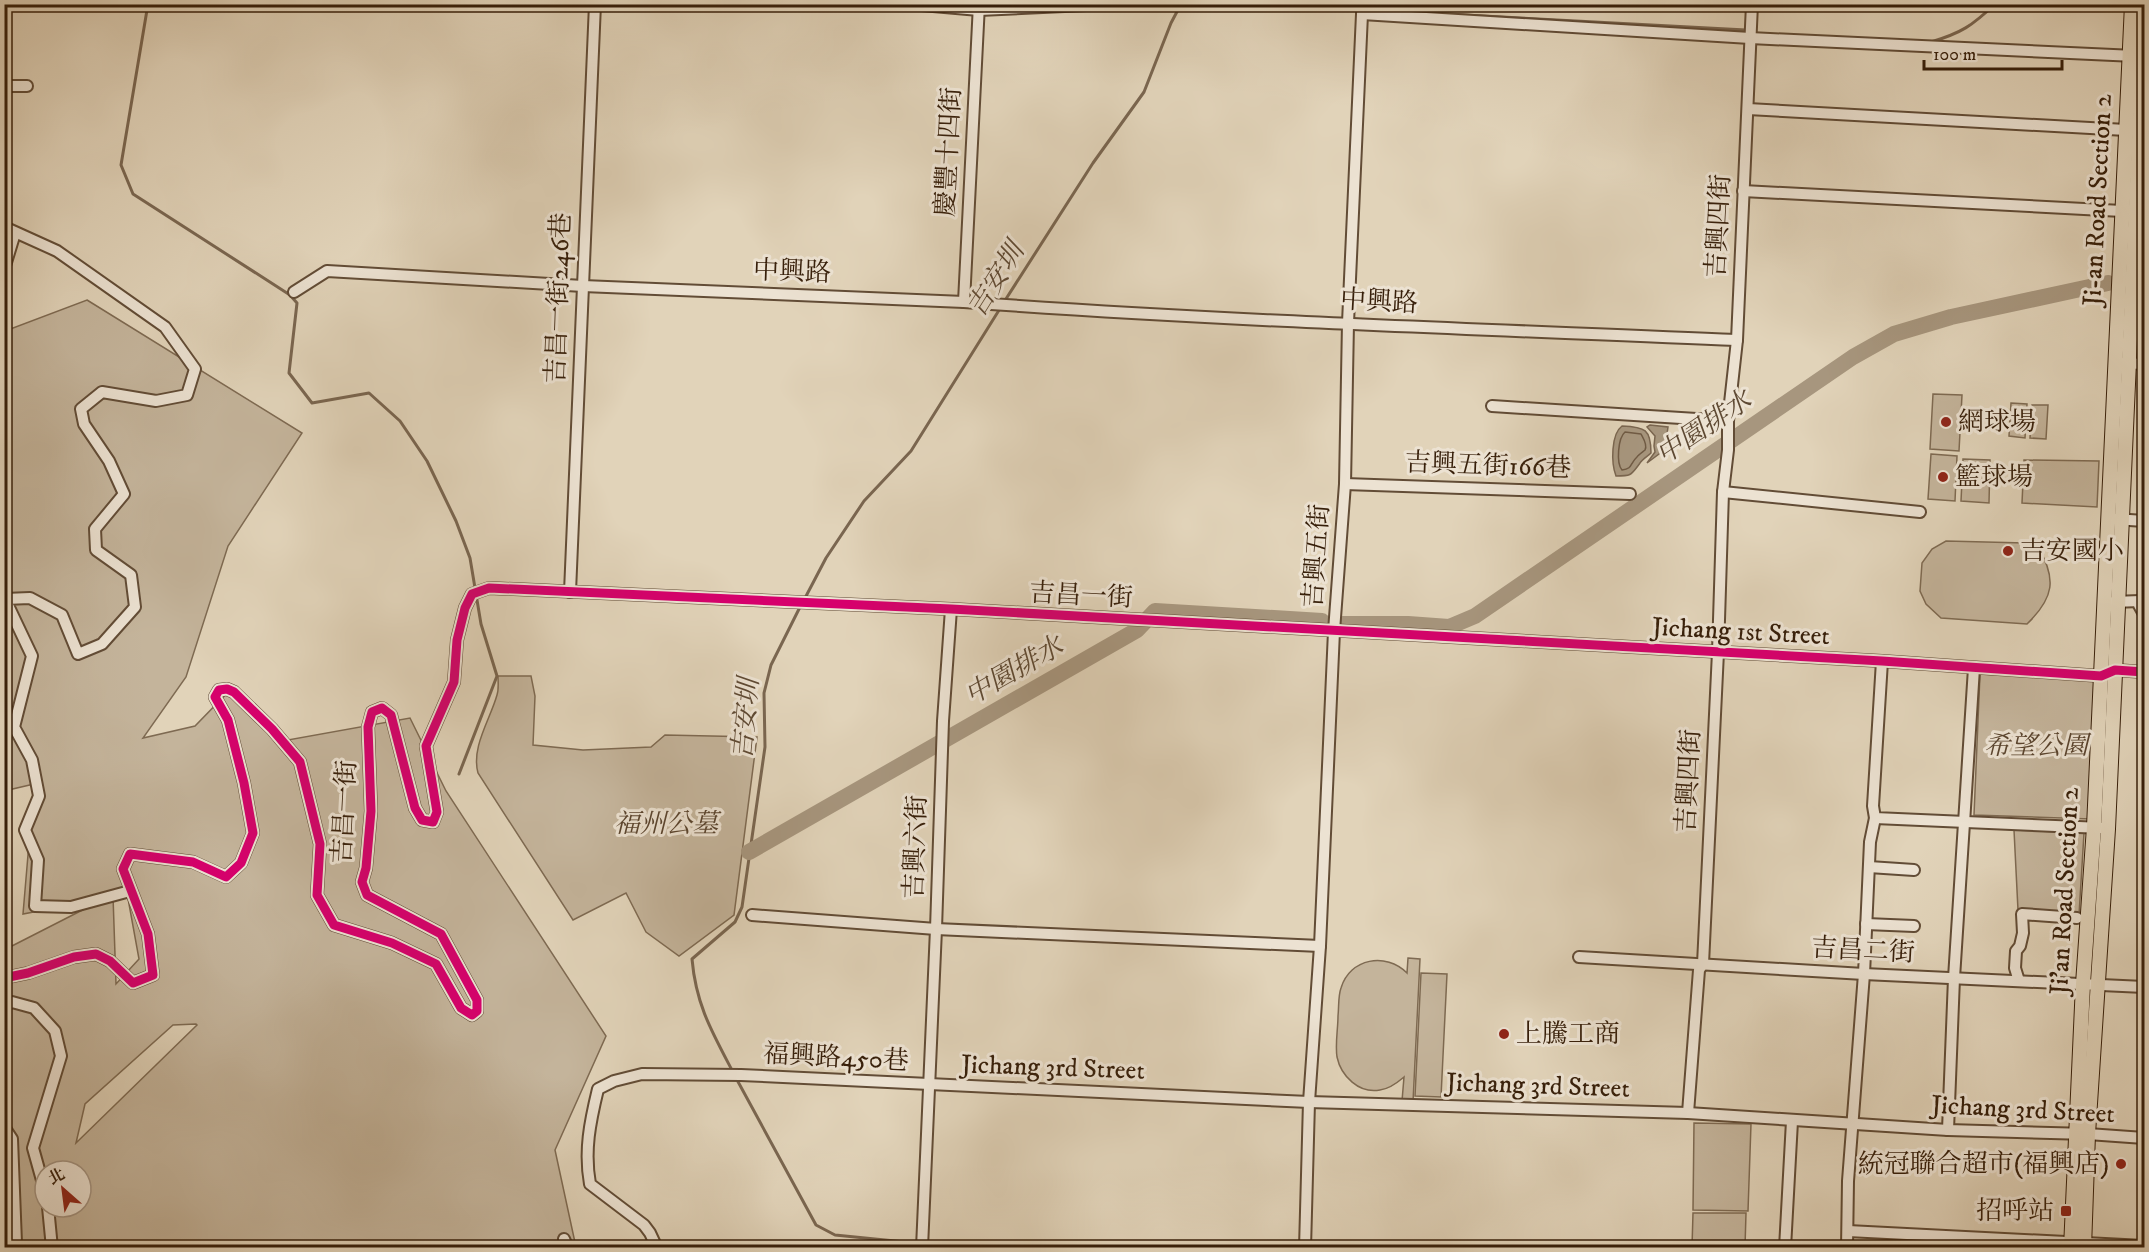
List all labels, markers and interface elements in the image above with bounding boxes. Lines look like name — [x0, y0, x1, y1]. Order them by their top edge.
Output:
scale bar — [1924, 33, 2062, 71]
text: 100 m — [1933, 44, 1976, 66]
street label: 慶豐十四街 — [929, 86, 969, 218]
street label: Ji-an Road Section 2 — [2076, 93, 2120, 309]
street label: 吉興四街 — [1700, 173, 1738, 279]
street label: 吉昌一街246巷 — [540, 212, 578, 384]
water label: 吉安圳 — [960, 233, 1034, 323]
street label: 中興路 — [752, 254, 832, 290]
street label: 中興路 — [1339, 283, 1419, 321]
water label: 中園排水 — [1650, 382, 1761, 472]
place label: 網球場 — [1958, 406, 2036, 439]
marker: 網球場 — [1939, 415, 1953, 429]
street label: 吉興五街166巷 — [1404, 447, 1572, 485]
place label: 籃球場 — [1955, 461, 2033, 494]
marker: 籃球場 — [1936, 470, 1950, 484]
street label: 吉興五街 — [1297, 503, 1337, 609]
place label: 吉安國小 — [2020, 535, 2124, 568]
marker: 吉安國小 — [2001, 544, 2015, 558]
street label: 吉昌一街 — [1028, 577, 1134, 615]
street label: Jichang 1st Street — [1649, 611, 1831, 653]
water label: 中園排水 — [959, 628, 1072, 713]
water label: 吉安圳 — [726, 673, 767, 761]
street label: 吉興四街 — [1670, 728, 1708, 834]
park label: 希望公園 — [1984, 730, 2092, 763]
street label: 吉昌一街 — [326, 759, 364, 865]
street label: Ji’an Road Section 2 — [2043, 786, 2087, 998]
street label: 吉興六街 — [898, 794, 934, 900]
park label: 福州公墓 — [614, 808, 722, 841]
street label: 吉昌二街 — [1810, 932, 1916, 970]
place label: 上騰工商 — [1516, 1018, 1620, 1051]
marker: 上騰工商 — [1497, 1027, 1511, 1041]
street label: 福興路450巷 — [762, 1038, 910, 1078]
street label: Jichang 3rd Street — [959, 1048, 1145, 1088]
street label: Jichang 3rd Street — [1444, 1066, 1630, 1106]
street label: Jichang 3rd Street — [1928, 1089, 2116, 1131]
place label: 統冠聯合超市(福興店) — [1858, 1148, 2109, 1181]
marker: 統冠聯合超市(福興店) — [2114, 1157, 2128, 1171]
north arrow — [33, 1159, 93, 1219]
text: 北 — [45, 1164, 68, 1189]
place label: 招呼站 — [1976, 1195, 2054, 1228]
marker: 招呼站 — [2059, 1204, 2073, 1218]

